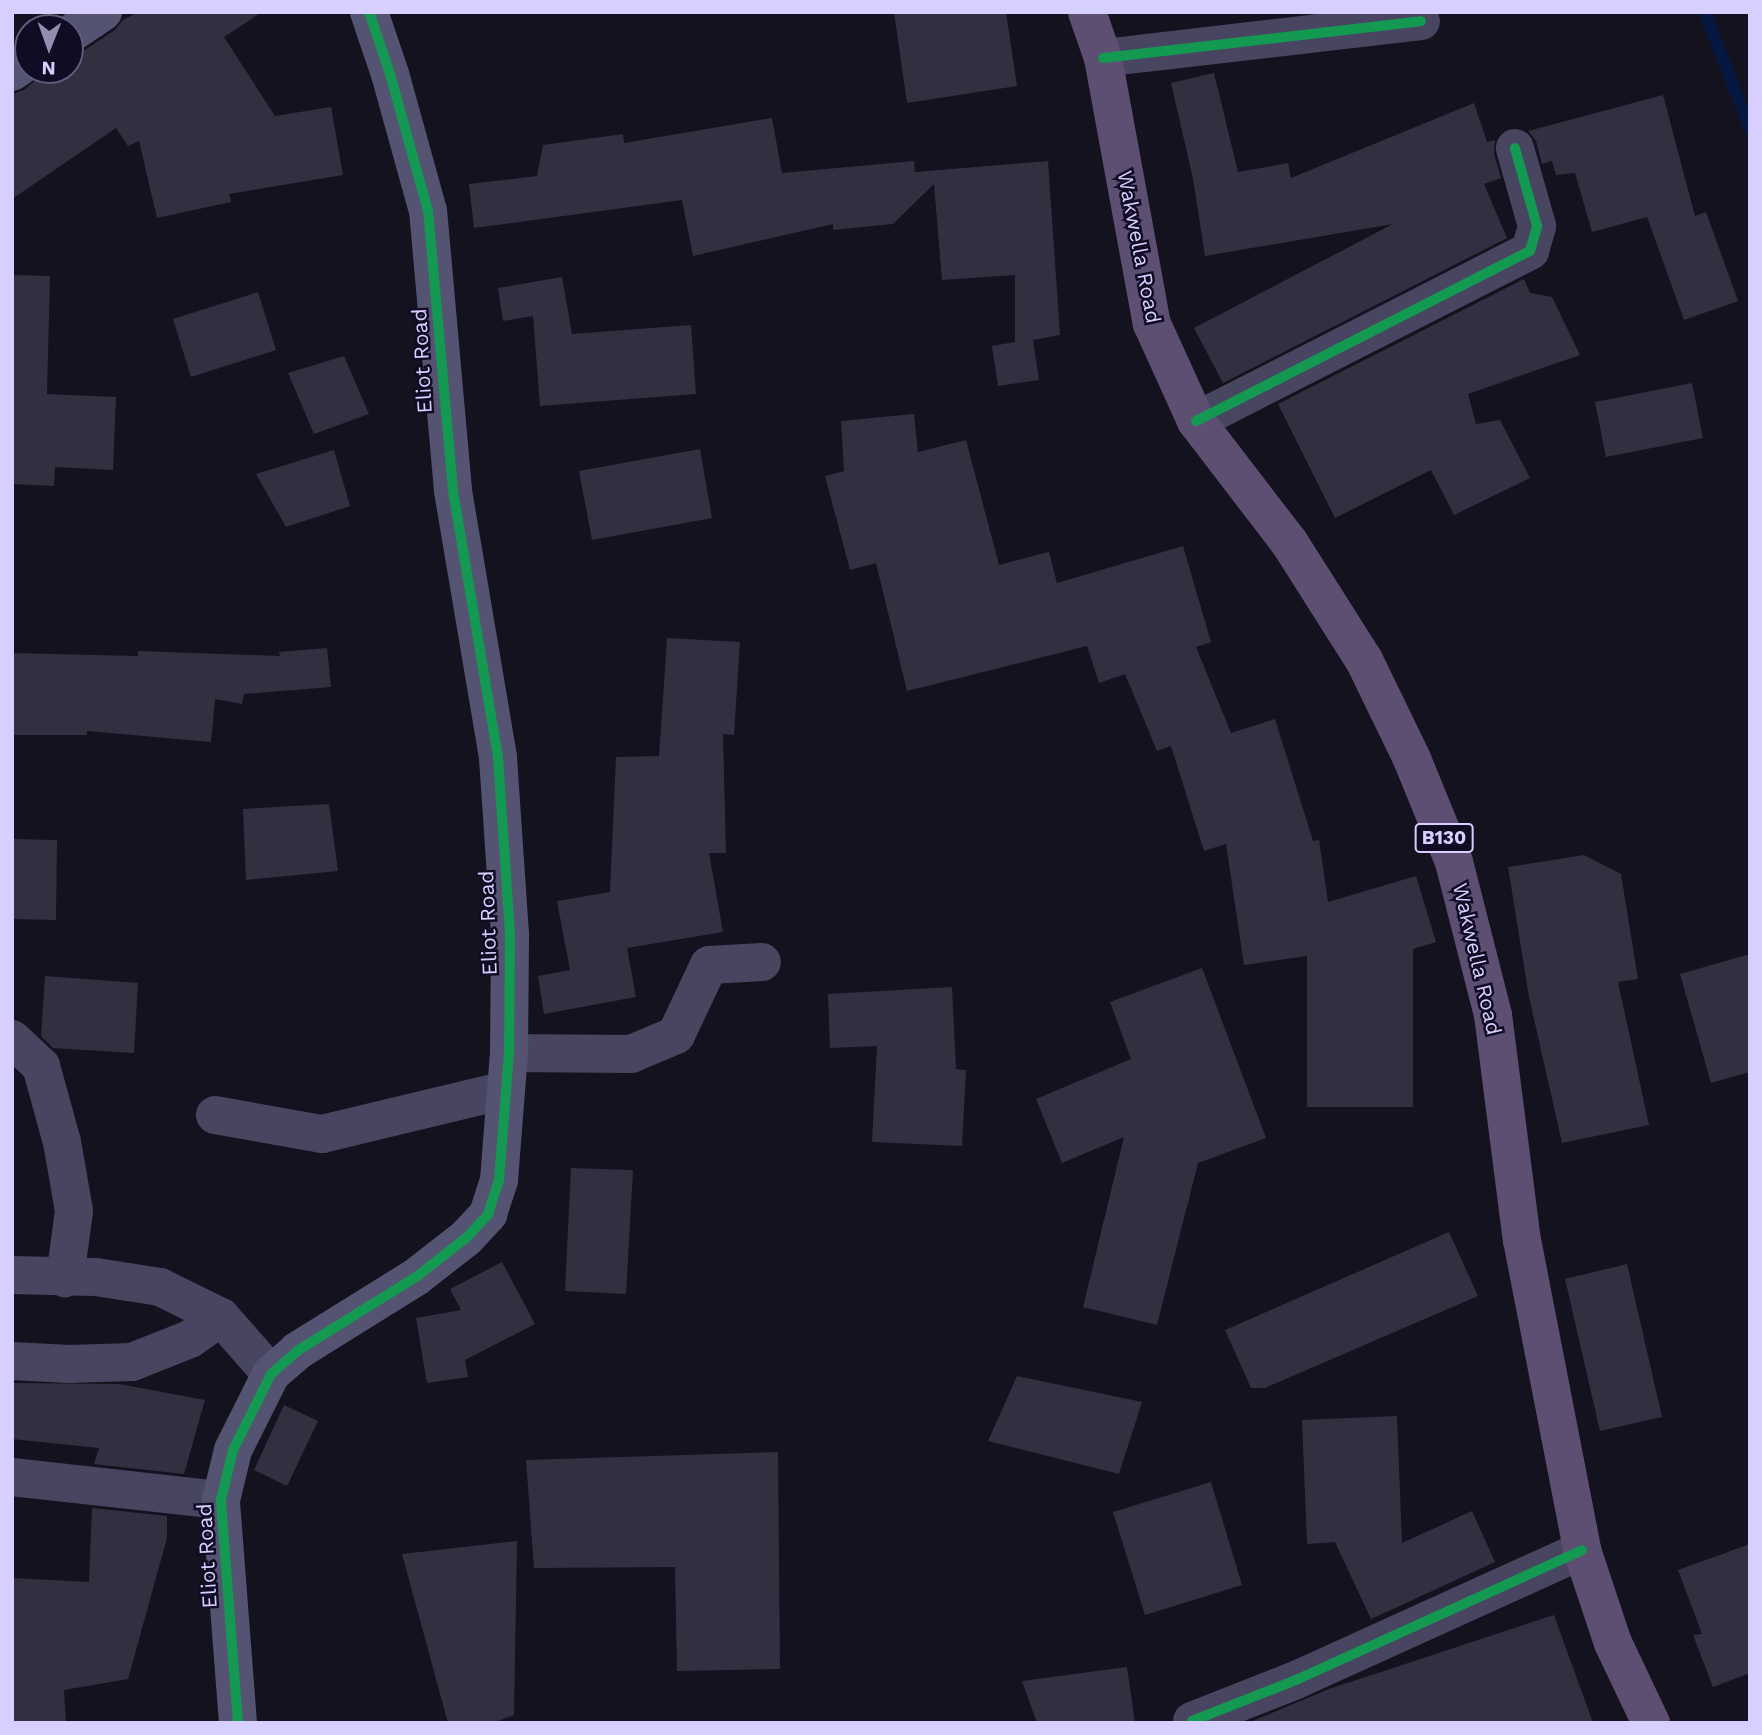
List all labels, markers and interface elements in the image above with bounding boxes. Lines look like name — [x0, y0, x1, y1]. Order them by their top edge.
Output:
north arrow — [14, 14, 84, 84]
text: N — [41, 57, 56, 80]
street label: Wakwella Road — [1112, 168, 1166, 326]
street label: Eliot Road — [407, 308, 437, 414]
road number: B130 — [1414, 822, 1474, 853]
street label: Eliot Road — [474, 870, 502, 976]
street label: Wakwella Road — [1447, 880, 1507, 1038]
street label: Eliot Road — [192, 1503, 222, 1609]

